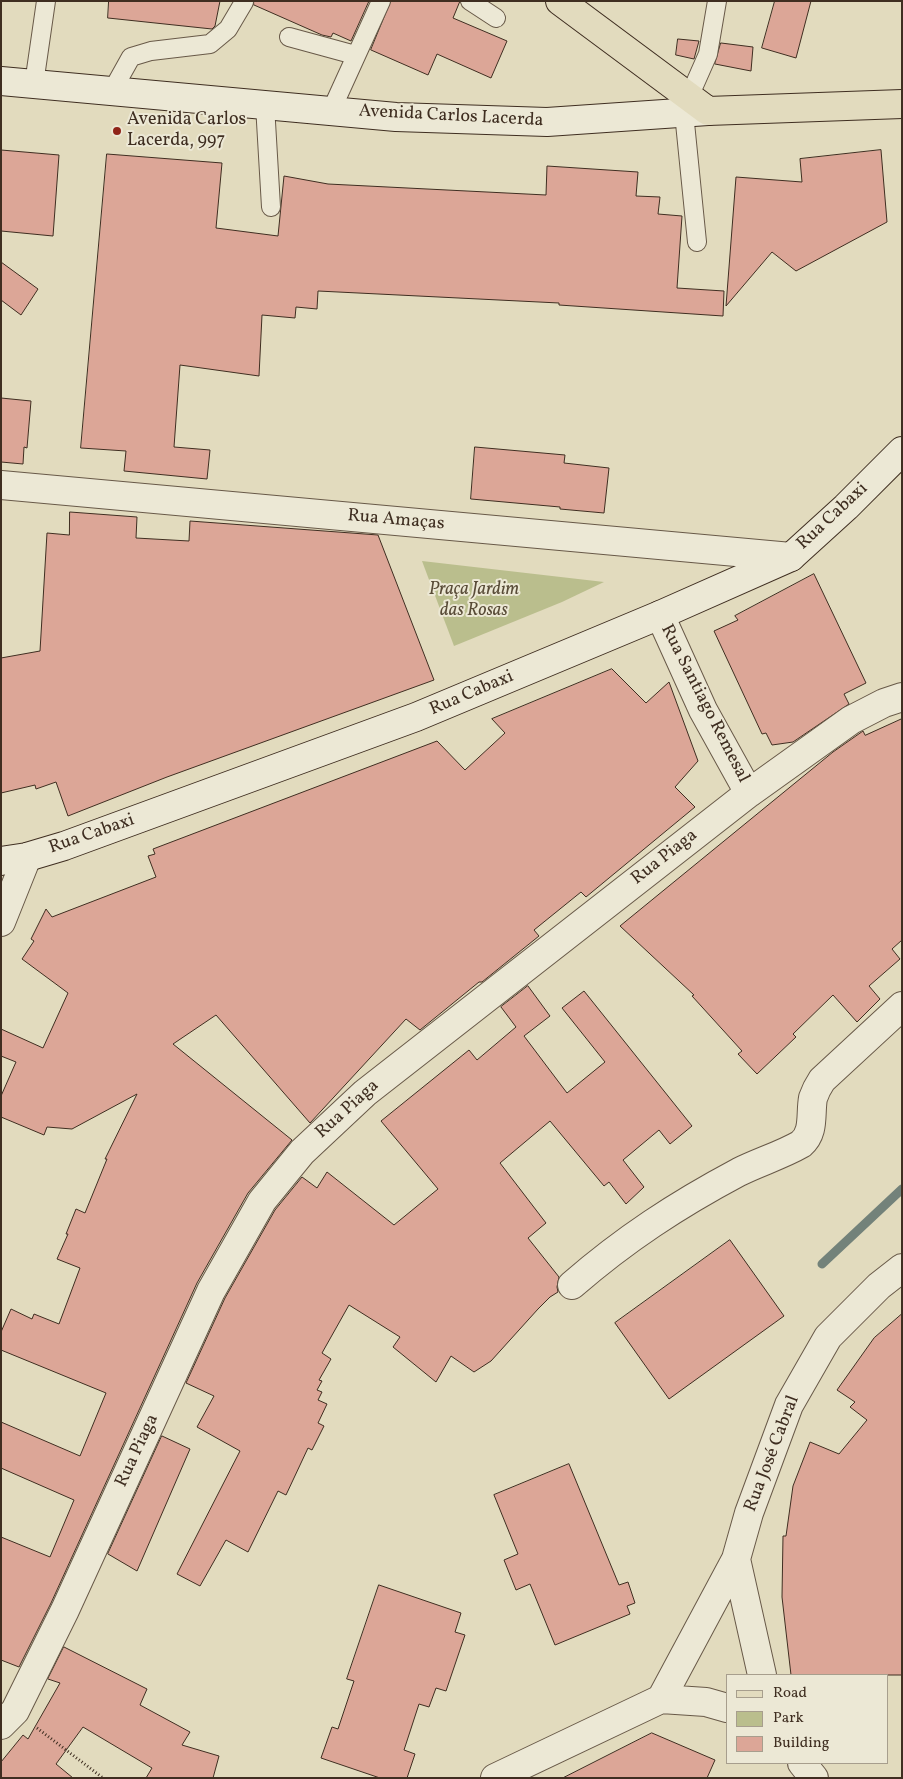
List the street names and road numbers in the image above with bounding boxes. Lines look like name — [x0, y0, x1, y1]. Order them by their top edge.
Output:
street label: Avenida Carlos Lacerda — [358, 101, 544, 133]
street label: Rua Cabaxi — [793, 479, 873, 555]
street label: Rua Amaças — [347, 506, 445, 536]
street label: Rua Santiago Remesal — [655, 621, 753, 787]
street label: Rua Cabaxi — [427, 667, 517, 721]
street label: Rua Cabaxi — [46, 810, 138, 860]
street label: Rua Piaga — [628, 825, 702, 891]
street label: Rua Piaga — [312, 1076, 384, 1144]
street label: Rua José Cabral — [741, 1393, 805, 1515]
street label: Rua Piaga — [112, 1411, 164, 1491]

